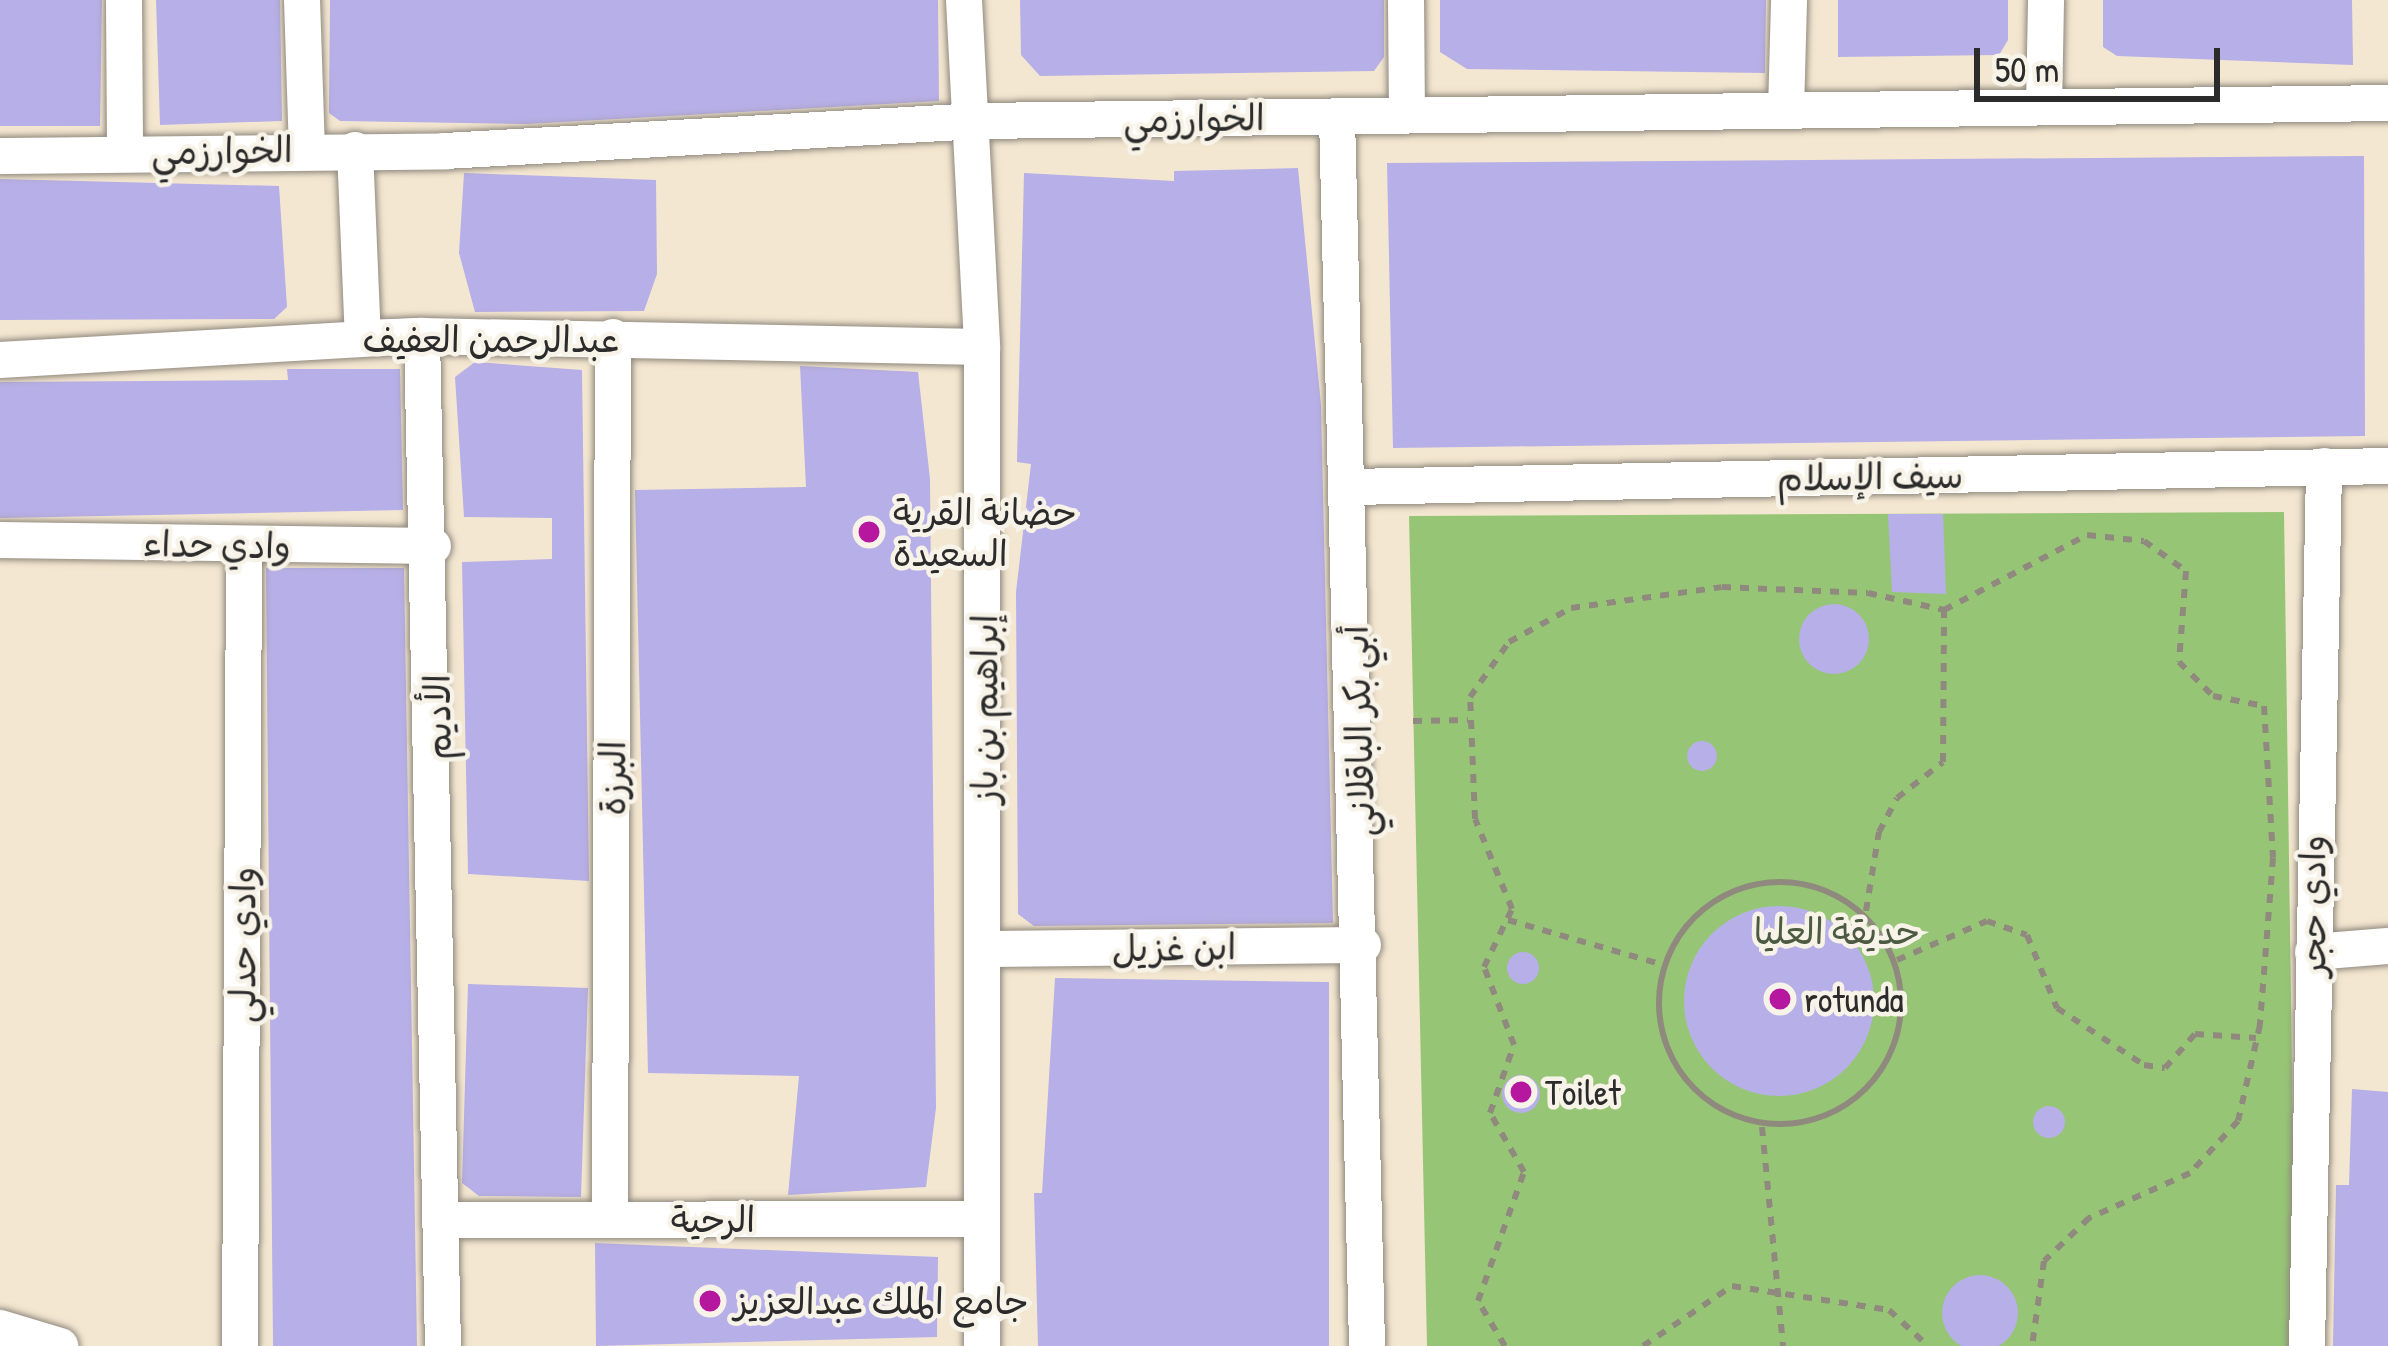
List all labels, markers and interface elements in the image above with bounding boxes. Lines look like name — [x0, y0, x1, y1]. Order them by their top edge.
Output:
scale bar — [1980, 24, 2226, 98]
text: 50 m — [1995, 44, 2059, 93]
street label: الخوارزمي — [1123, 95, 1265, 141]
street label: الخوارزمي — [151, 127, 293, 173]
street label: عبدالرحمن العفيف — [363, 317, 619, 361]
street label: سيف الإسلام — [1776, 453, 1964, 499]
place label: حضانة القرية السعيدة — [893, 489, 1077, 574]
marker: حضانة القرية السعيدة — [856, 519, 882, 545]
street label: وادي حداء — [143, 521, 291, 567]
street label: إبراهيم بن باز — [962, 614, 1006, 804]
street label: أبي بكر الباقلاني — [1333, 624, 1383, 838]
street label: الأديم — [415, 674, 459, 760]
street label: البرزة — [590, 741, 634, 815]
street label: وادي حجر — [2290, 835, 2334, 977]
street label: وادي حدلي — [220, 867, 264, 1023]
park label: حديقة العليا — [1754, 909, 1920, 953]
street label: ابن غزيل — [1111, 924, 1237, 970]
place label: rotunda — [1804, 977, 1904, 1021]
marker: rotunda — [1767, 986, 1793, 1012]
place label: Toilet — [1545, 1070, 1621, 1114]
marker: Toilet — [1508, 1079, 1534, 1105]
street label: الرحية — [671, 1197, 755, 1241]
place label: جامع الملك عبدالعزيز — [734, 1279, 1029, 1323]
marker: جامع الملك عبدالعزيز — [697, 1288, 723, 1314]

